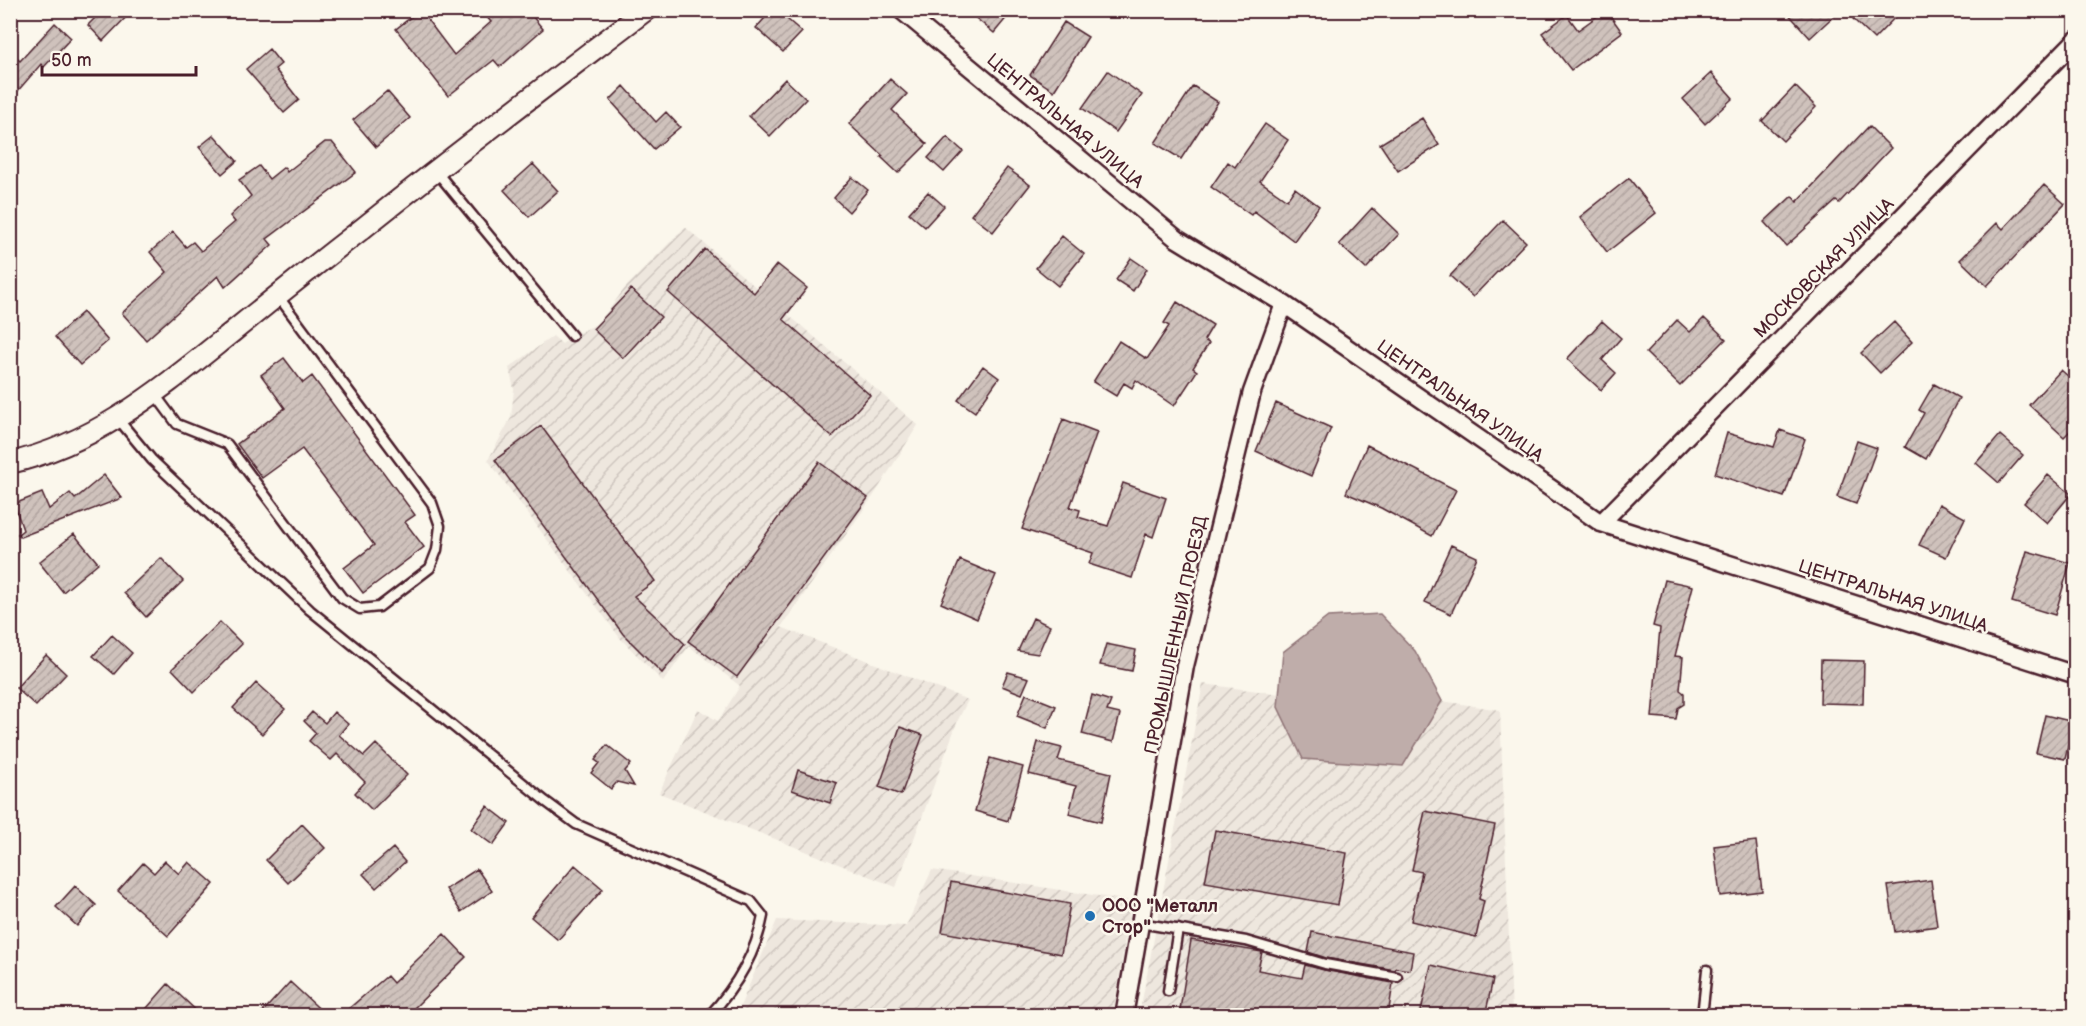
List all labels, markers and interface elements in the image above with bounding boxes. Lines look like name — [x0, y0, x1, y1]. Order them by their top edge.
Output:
scale bar — [42, 39, 196, 77]
street label: ЦЕНТРАЛЬНАЯ УЛИЦА — [982, 49, 1148, 193]
text: 50 m — [51, 50, 92, 71]
street label: МОСКОВСКАЯ УЛИЦА — [1750, 194, 1898, 342]
street label: ЦЕНТРАЛЬНАЯ УЛИЦА — [1373, 336, 1547, 466]
street label: ПРОМЫШЛЕННЫЙ ПРОЕЗД — [1140, 513, 1212, 756]
street label: ЦЕНТРАЛЬНАЯ УЛИЦА — [1796, 555, 1990, 637]
place label: ООО "Металл Стор" — [1102, 896, 1218, 938]
marker: ООО "Металл Стор" — [1083, 909, 1097, 923]

